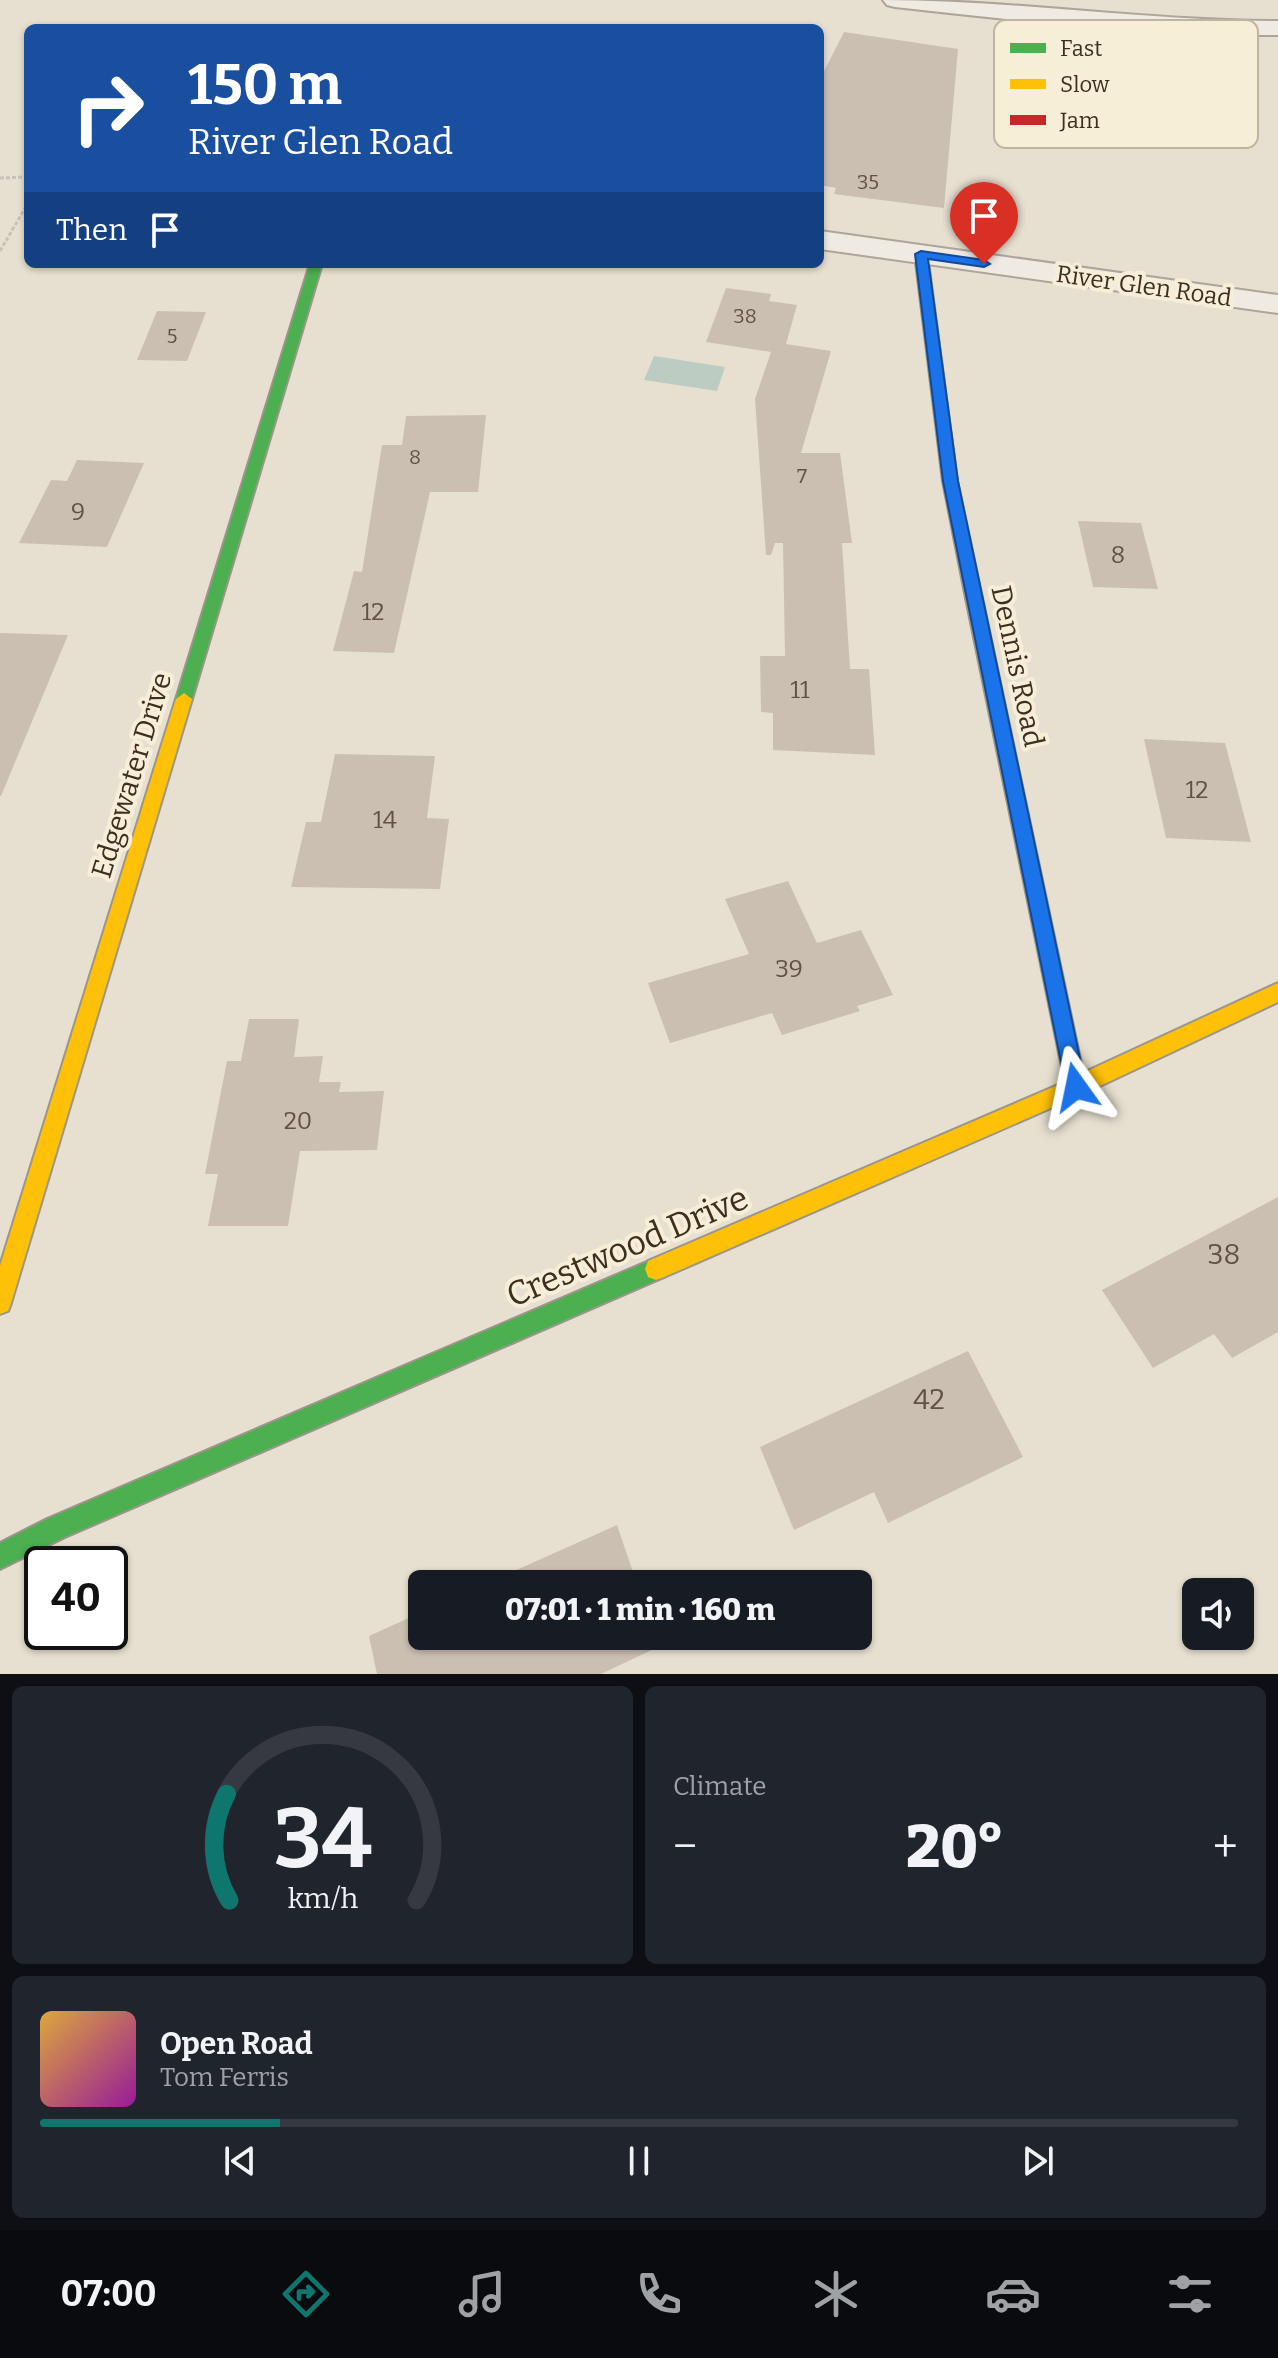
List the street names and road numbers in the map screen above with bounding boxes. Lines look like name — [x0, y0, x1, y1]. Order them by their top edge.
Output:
street label: River Glen Road — [1055, 260, 1233, 312]
street label: Dennis Road — [984, 583, 1051, 750]
street label: Edgewater Drive — [85, 669, 178, 882]
street label: Crestwood Drive — [500, 1177, 754, 1316]

